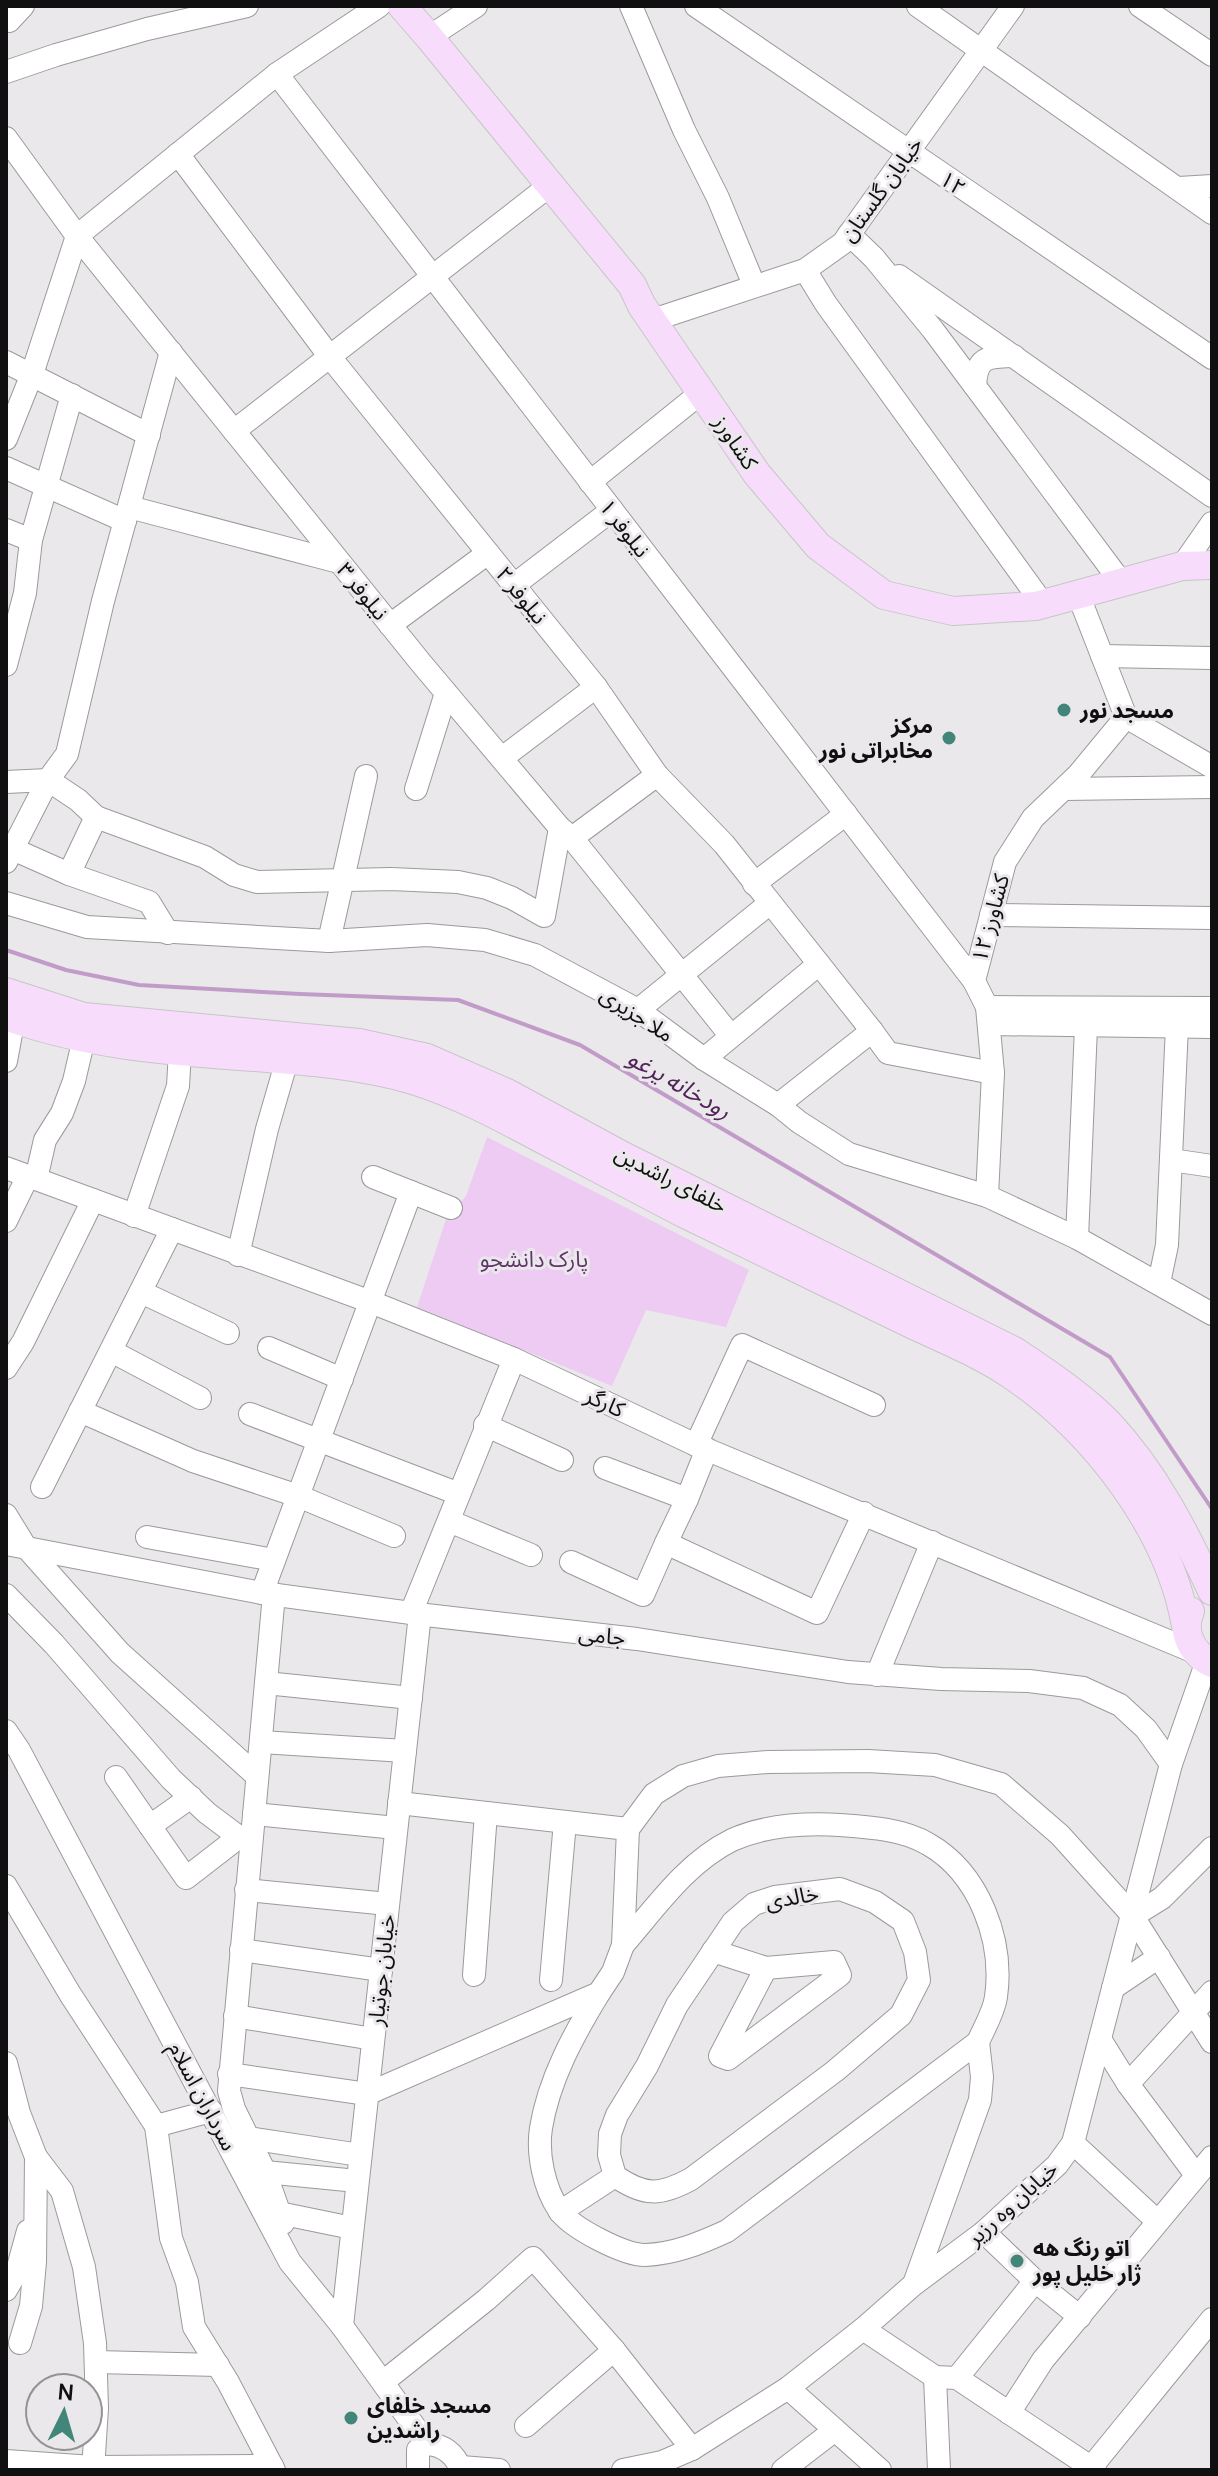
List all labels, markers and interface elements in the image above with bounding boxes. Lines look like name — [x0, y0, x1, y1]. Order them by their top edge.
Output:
street label: خیابان گلستان — [833, 130, 929, 248]
street label: ۱۲ — [934, 164, 972, 202]
street label: کشاورز — [706, 408, 766, 476]
street label: نیلوفر ۱ — [593, 493, 657, 563]
street label: نیلوفر ۳ — [330, 556, 396, 626]
street label: نیلوفر ۲ — [489, 560, 555, 630]
place label: مسجد نور — [1079, 695, 1174, 725]
marker: مسجد نور — [1055, 701, 1073, 719]
place label: مرکز مخابراتی نور — [818, 710, 933, 765]
marker: مرکز مخابراتی نور — [940, 729, 958, 747]
street label: کشاورز ۱۲ — [964, 870, 1016, 965]
street label: ملا جزیری — [594, 979, 680, 1049]
water label: رودخانه یرغو — [622, 1040, 738, 1126]
street label: خلفای راشدین — [610, 1138, 732, 1220]
park label: پارک دانشجو — [480, 1244, 588, 1274]
street label: کارگر — [579, 1379, 631, 1425]
street label: جامی — [577, 1618, 627, 1652]
street label: خالدی — [763, 1878, 821, 1916]
street label: خیابان جوتیار — [360, 1913, 402, 2028]
street label: سرداران اسلام — [160, 2036, 244, 2157]
street label: خیابان وه رزیر — [959, 2154, 1064, 2253]
place label: اتو رنگ هه ژار خلیل پور — [1032, 2233, 1142, 2288]
marker: اتو رنگ هه ژار خلیل پور — [1008, 2252, 1026, 2270]
north arrow — [24, 2372, 104, 2452]
text: N — [57, 2376, 75, 2408]
place label: مسجد خلفای راشدین — [367, 2390, 492, 2445]
marker: مسجد خلفای راشدین — [342, 2409, 360, 2427]

